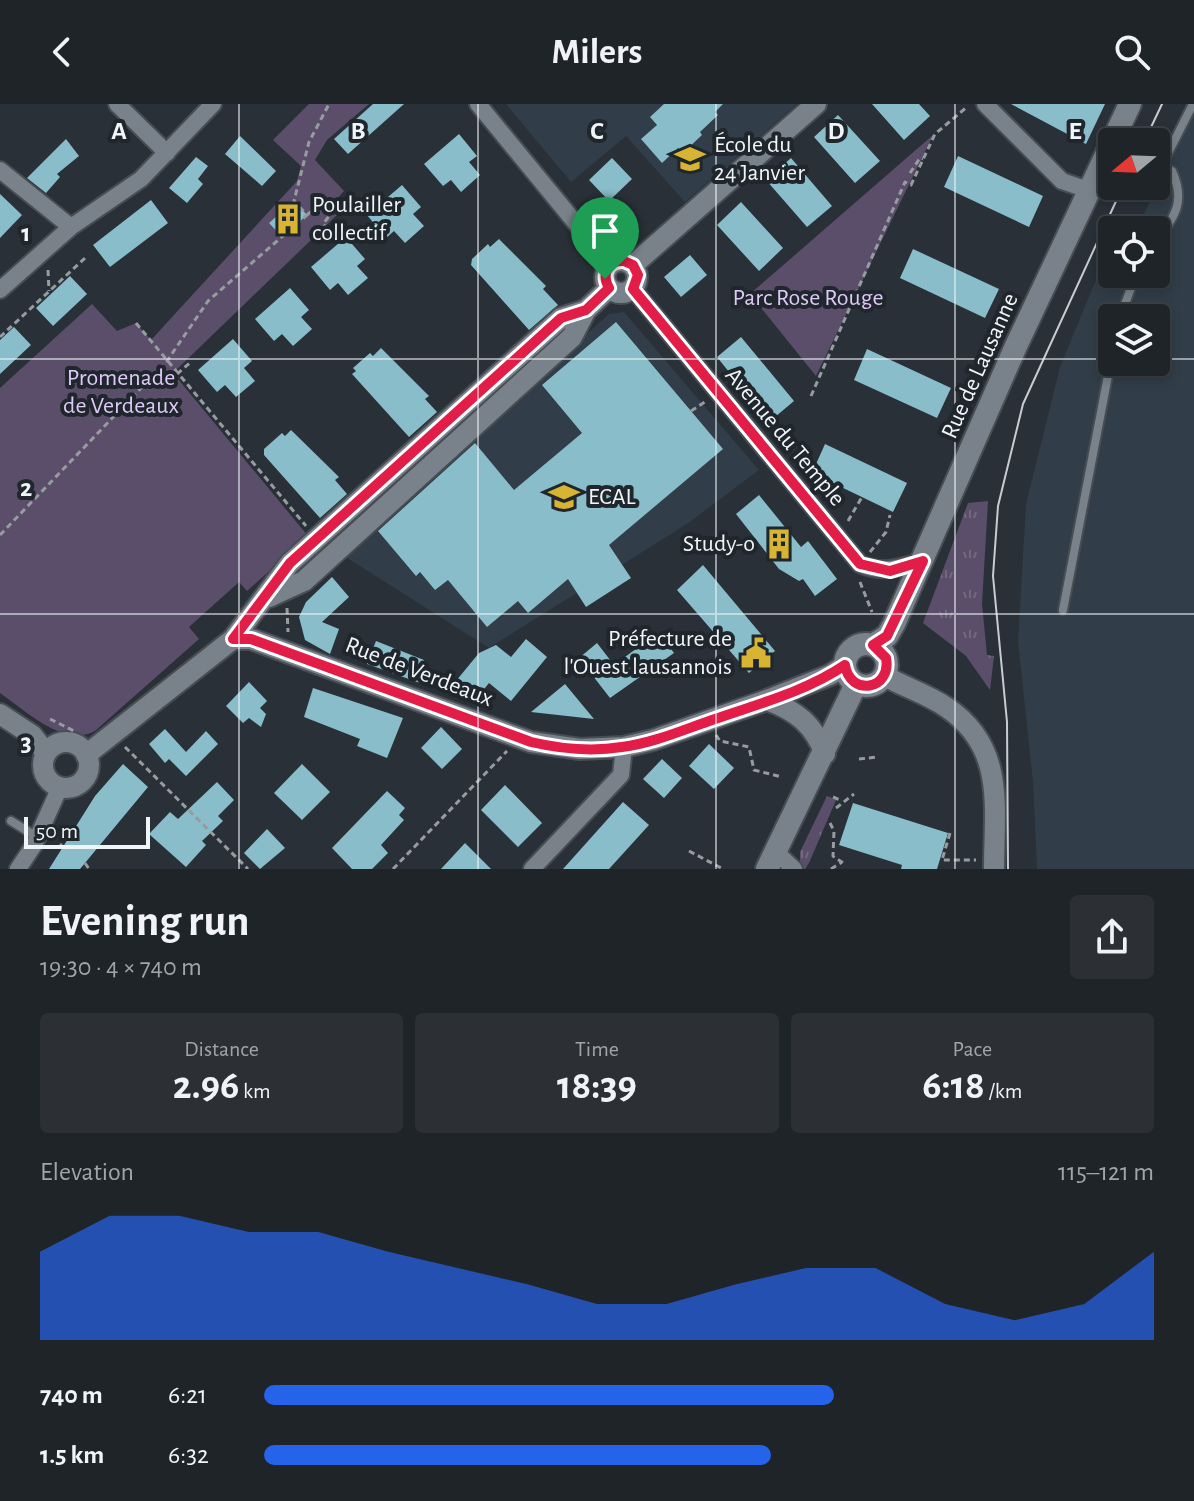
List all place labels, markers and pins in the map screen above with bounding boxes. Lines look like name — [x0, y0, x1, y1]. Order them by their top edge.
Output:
place label: École du 24 Janvier — [714, 131, 805, 185]
school or university icon: École du 24 Janvier — [673, 142, 707, 176]
place label: Poulailler collectif — [312, 193, 401, 245]
pin — [571, 197, 639, 279]
building icon: Poulailler collectif — [271, 202, 305, 236]
school or university icon: ECAL — [547, 480, 581, 514]
place label: ECAL — [588, 485, 636, 509]
building icon: Study-o — [762, 527, 796, 561]
place label: Study-o — [683, 532, 755, 556]
place label: Préfecture de l'Ouest lausannois — [563, 627, 732, 679]
public building icon: Préfecture de l'Ouest lausannois — [739, 636, 773, 670]

